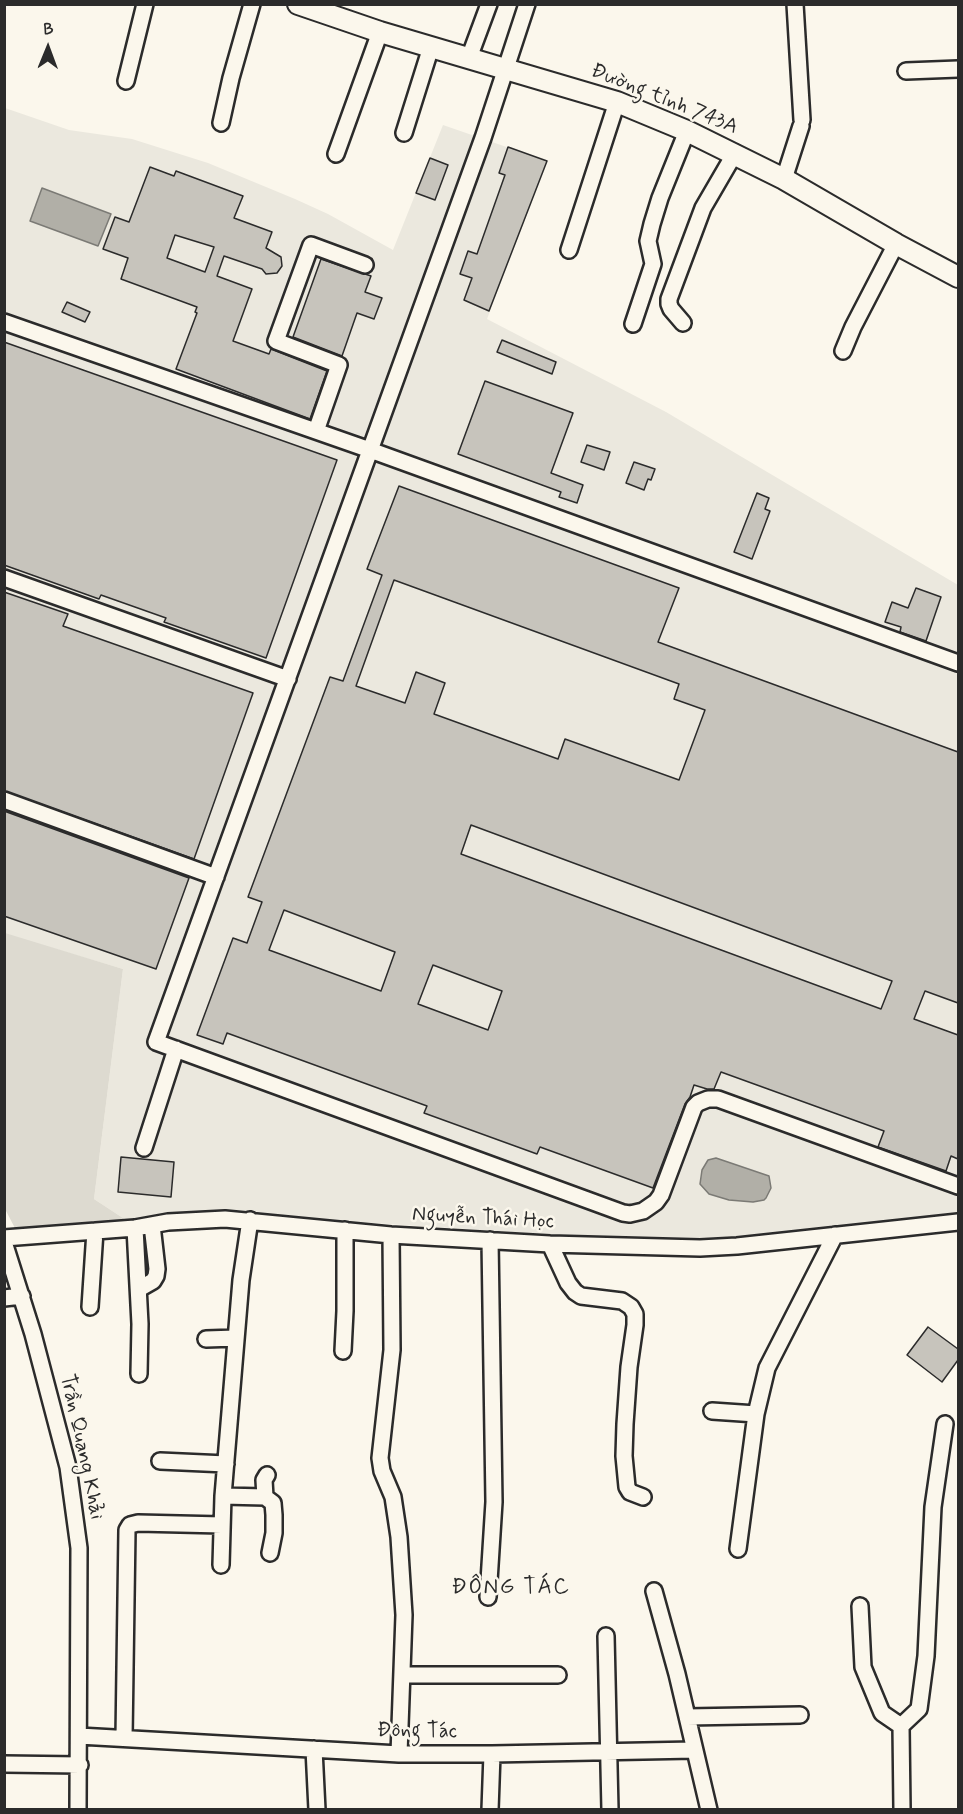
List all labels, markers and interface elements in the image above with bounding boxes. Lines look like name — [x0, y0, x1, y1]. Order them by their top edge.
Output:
north arrow — [18, 18, 78, 78]
text: B — [43, 19, 54, 40]
street label: Đường tỉnh 743A — [587, 59, 741, 141]
street label: Nguyễn Thái Học — [411, 1203, 555, 1235]
street label: Trần Quang Khải — [53, 1372, 109, 1522]
district label: ĐÔNG TÁC — [452, 1575, 570, 1601]
street label: Đông Tác — [377, 1719, 457, 1745]

